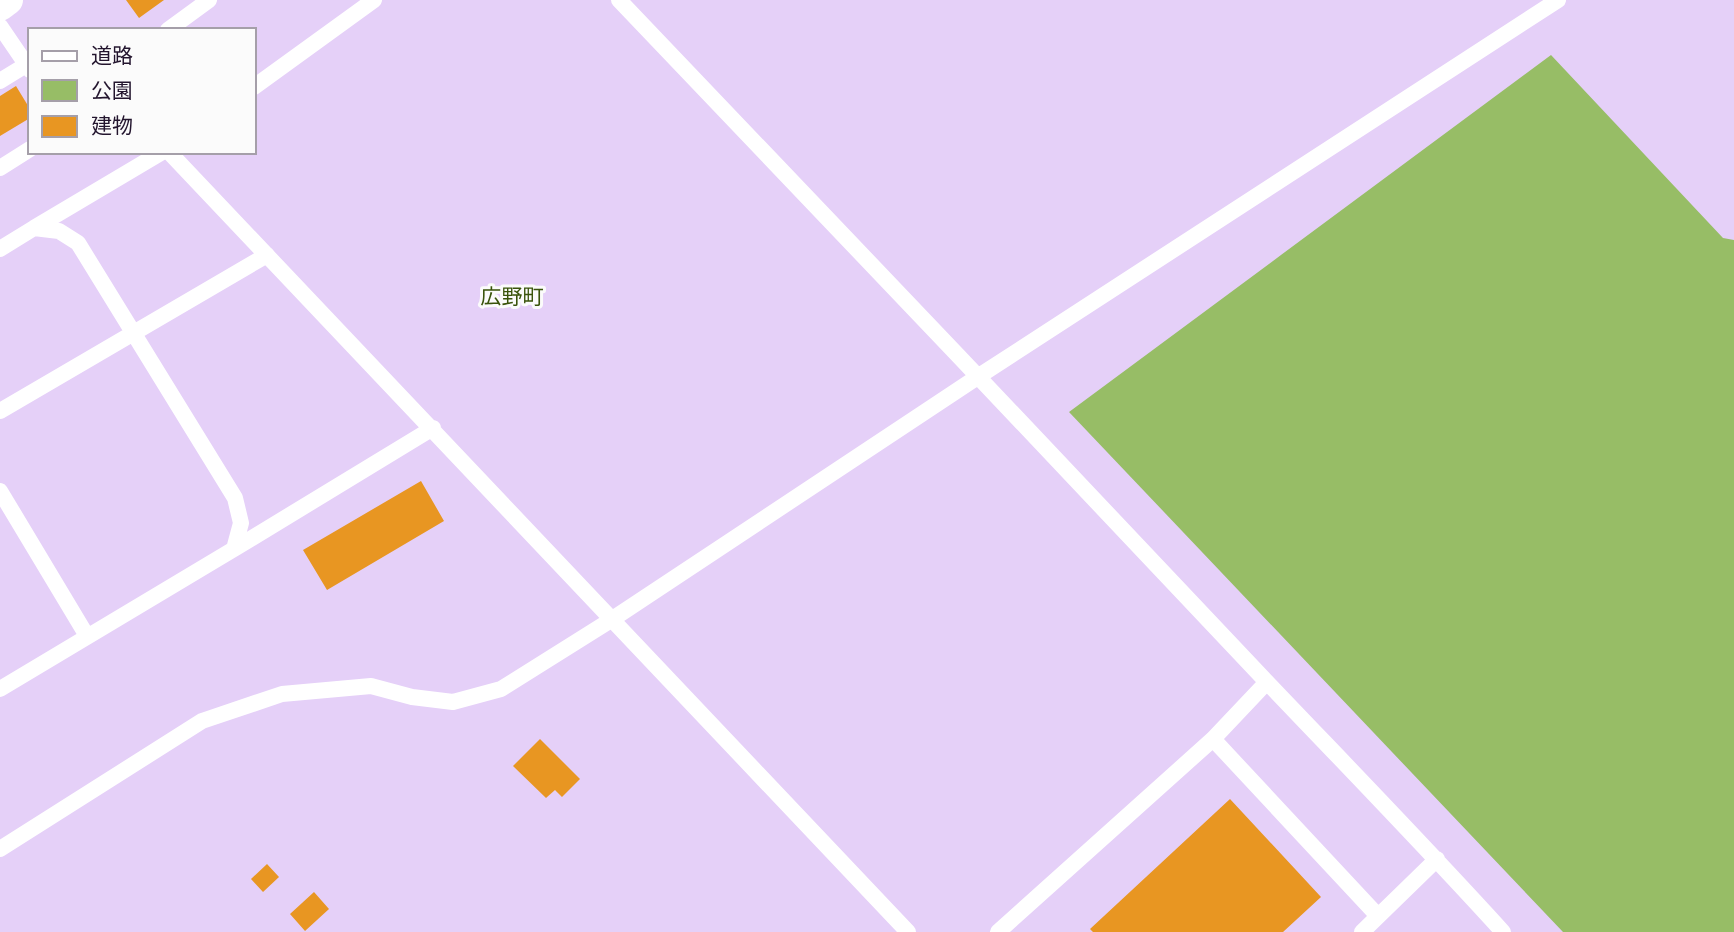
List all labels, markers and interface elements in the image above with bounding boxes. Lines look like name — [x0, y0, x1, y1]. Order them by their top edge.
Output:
legend — [28, 28, 256, 154]
text: 道路 — [91, 42, 133, 67]
text: 公園 — [91, 77, 133, 102]
text: 建物 — [91, 112, 133, 137]
district label: 広野町 — [481, 283, 544, 308]

